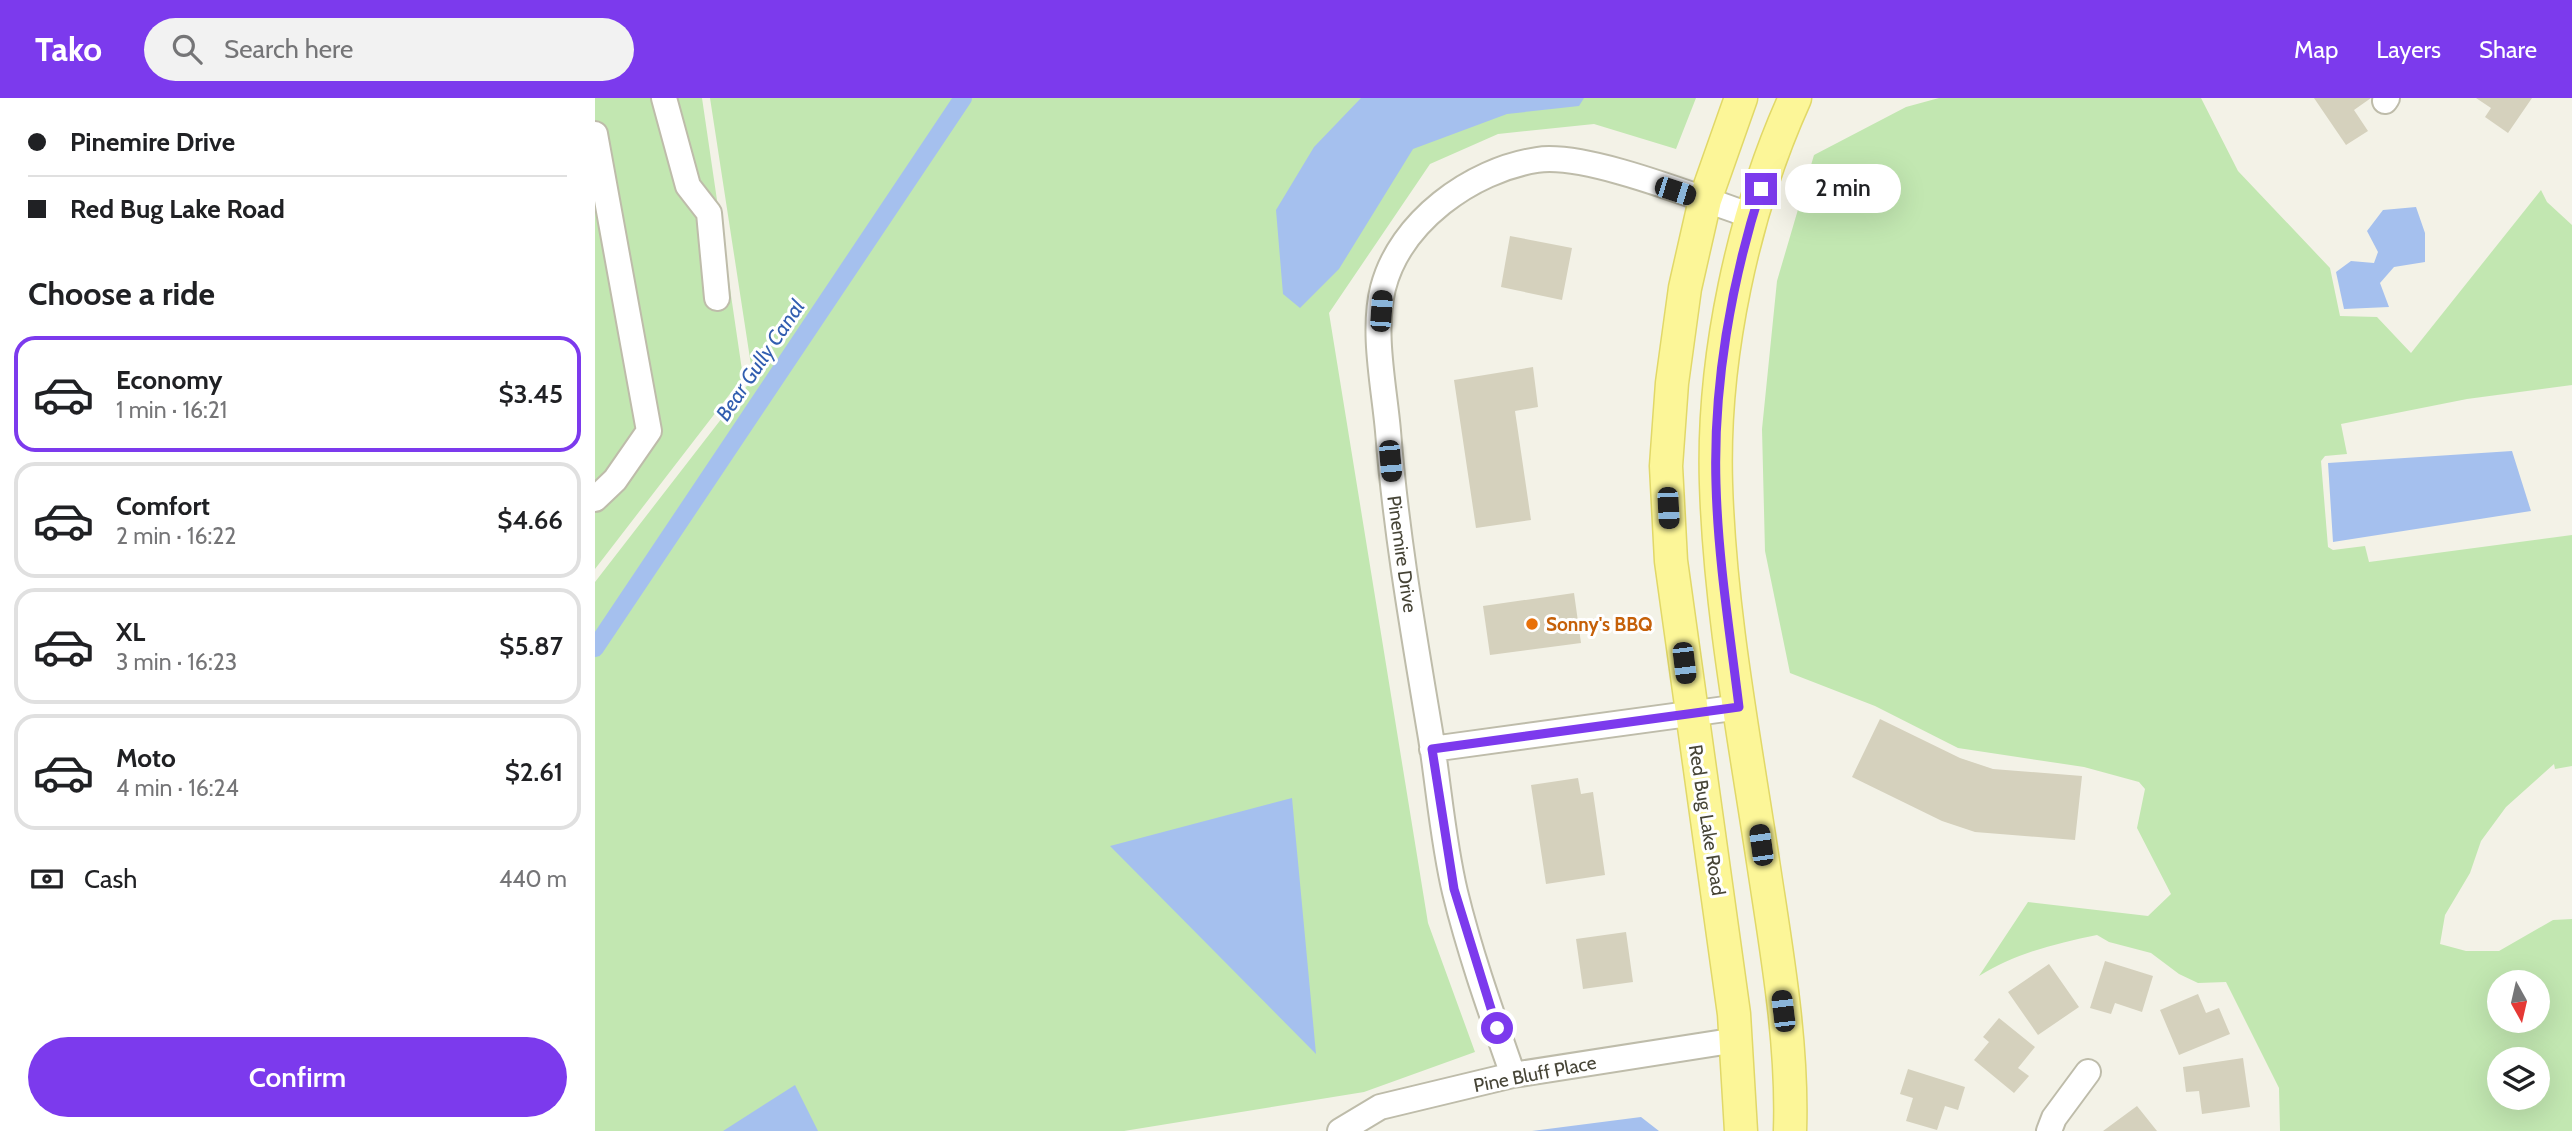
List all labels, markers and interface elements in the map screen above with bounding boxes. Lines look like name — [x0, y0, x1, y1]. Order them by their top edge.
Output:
search box — [144, 18, 634, 81]
text: Tako — [35, 29, 102, 69]
icon: search — [168, 30, 206, 68]
text: Search here — [224, 33, 353, 65]
text: Map — [2294, 35, 2338, 64]
text: Layers — [2376, 35, 2441, 64]
text: Share — [2479, 35, 2537, 64]
text: Pinemire Drive — [70, 126, 235, 158]
callout: 2 min — [1785, 164, 1901, 214]
route end — [1745, 173, 1777, 205]
text: 2 min — [1815, 174, 1871, 202]
car — [1652, 175, 1699, 207]
text: Red Bug Lake Road — [70, 193, 285, 225]
text: Choose a ride — [28, 274, 215, 313]
car — [1370, 289, 1393, 333]
water label: Bear Gully Canal — [710, 295, 810, 425]
icon: car — [32, 363, 95, 426]
text: Economy — [116, 364, 222, 396]
text: $3.45 — [498, 378, 563, 410]
text: 1 min · 16:21 — [116, 396, 227, 424]
car — [1378, 439, 1403, 483]
car — [1657, 486, 1680, 530]
icon: car — [32, 489, 95, 552]
text: Comfort — [116, 490, 210, 522]
street label: Pinemire Drive — [1382, 494, 1422, 614]
text: $4.66 — [497, 504, 563, 536]
text: 2 min · 16:22 — [116, 522, 236, 550]
place label: Sonny's BBQ — [1546, 613, 1653, 636]
icon: car — [32, 615, 95, 678]
text: XL — [116, 616, 145, 648]
marker: Sonny's BBQ — [1524, 616, 1540, 632]
text: $5.87 — [499, 630, 563, 662]
car — [1672, 641, 1697, 685]
text: 3 min · 16:23 — [116, 648, 237, 676]
icon: car — [32, 741, 95, 804]
text: Moto — [116, 742, 176, 774]
street label: Red Bug Lake Road — [1684, 743, 1730, 897]
text: $2.61 — [505, 756, 563, 788]
text: 4 min · 16:24 — [116, 774, 239, 802]
car — [1748, 823, 1775, 867]
icon: cash — [28, 860, 66, 898]
text: Cash — [84, 863, 137, 895]
text: 440 m — [499, 865, 567, 893]
north arrow — [2487, 970, 2550, 1032]
map controls — [2487, 970, 2550, 1110]
car — [1771, 989, 1796, 1033]
route start — [1481, 1012, 1513, 1044]
button: Confirm — [28, 1037, 567, 1117]
button: layers — [2487, 1047, 2550, 1110]
street label: Pine Bluff Place — [1472, 1051, 1599, 1097]

